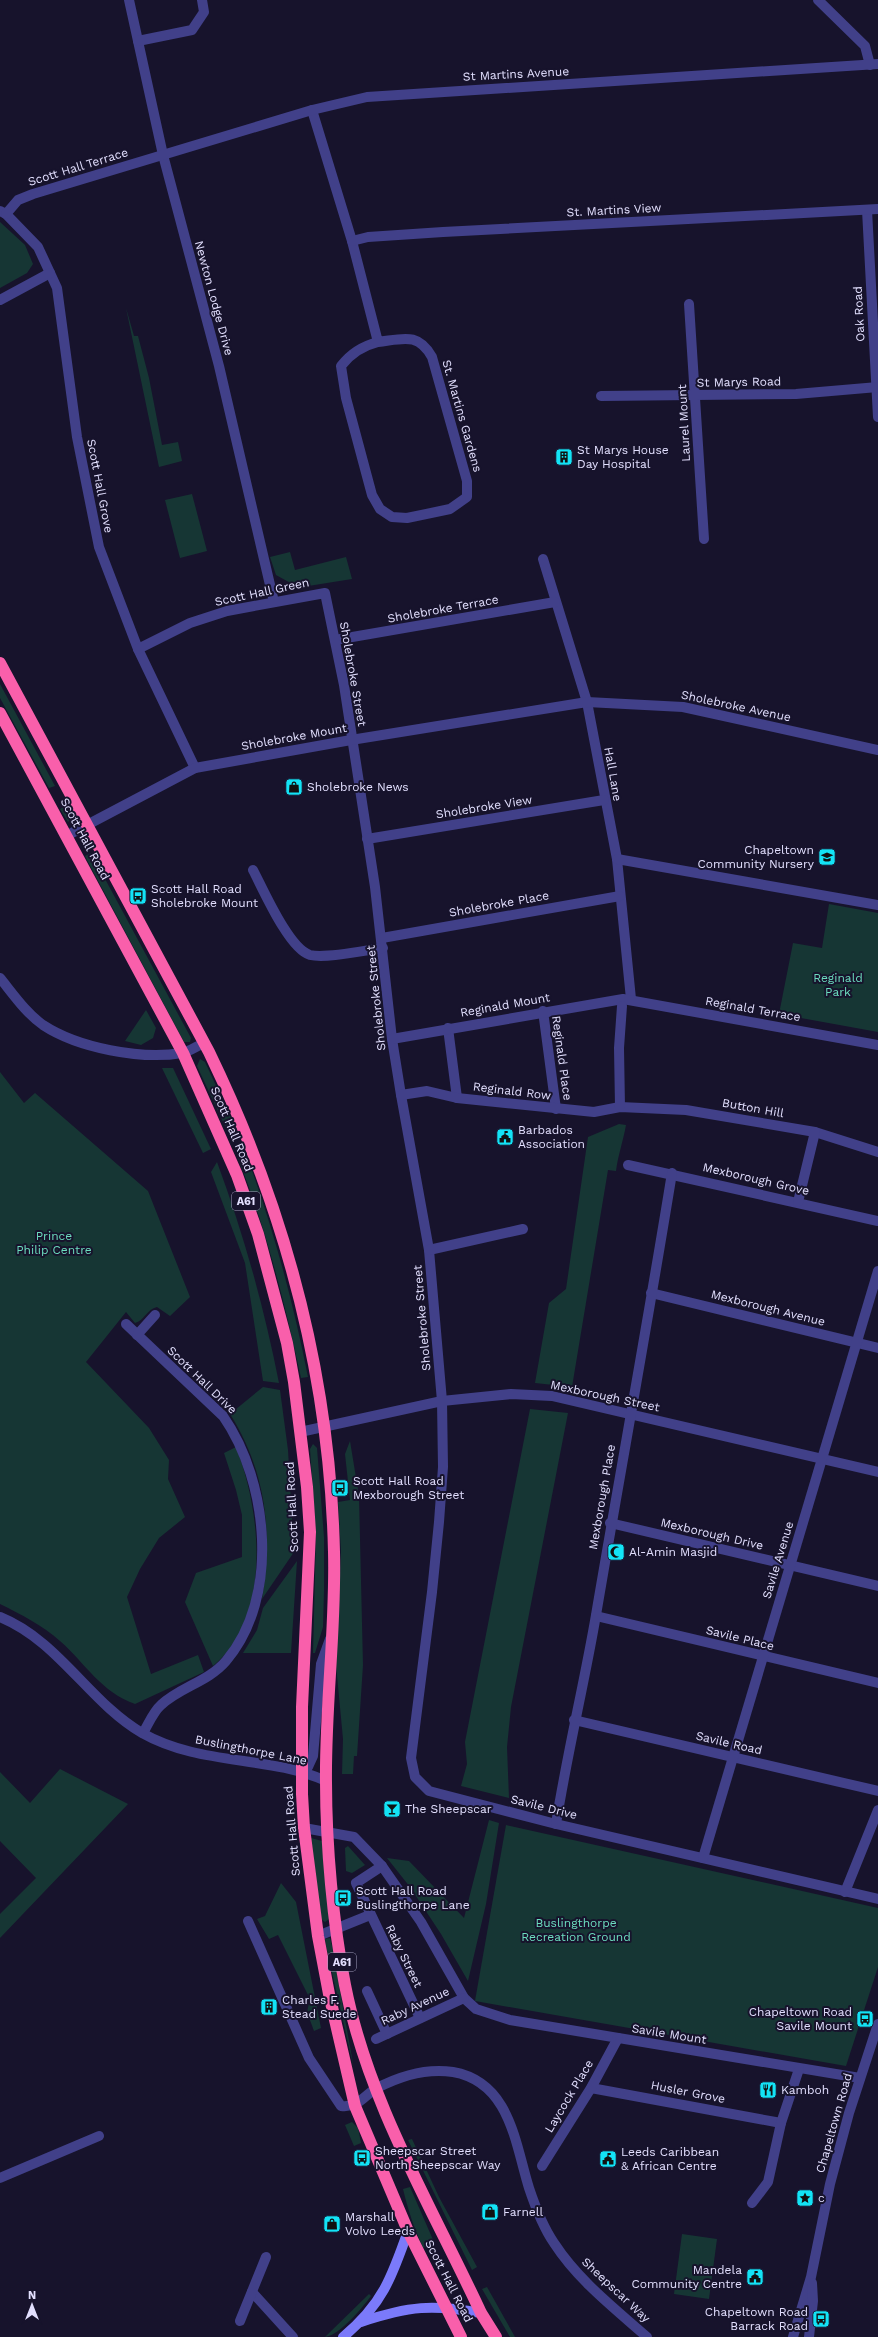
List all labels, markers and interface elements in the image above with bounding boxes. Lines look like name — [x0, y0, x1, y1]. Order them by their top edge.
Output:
street label: St Martins Avenue — [463, 64, 570, 84]
street label: Scott Hall Terrace — [26, 145, 130, 189]
street label: St. Martins View — [566, 201, 662, 219]
street label: Newton Lodge Drive — [192, 239, 236, 357]
street label: Oak Road — [851, 286, 867, 342]
street label: St. Martins Gardens — [439, 358, 485, 474]
street label: St Marys Road — [697, 374, 781, 390]
street label: Laurel Mount — [675, 384, 693, 462]
street label: Scott Hall Grove — [84, 438, 116, 534]
place label: St Marys House Day Hospital — [577, 443, 669, 471]
building icon: St Marys House Day Hospital — [554, 447, 574, 467]
street label: Scott Hall Green — [214, 575, 310, 609]
street label: Sholebroke Terrace — [386, 592, 500, 626]
street label: Sholebroke Street — [337, 621, 369, 727]
street label: Sholebroke Avenue — [680, 688, 792, 724]
street label: Sholebroke Mount — [240, 721, 348, 753]
street label: Hall Lane — [601, 746, 625, 802]
shop icon: Sholebroke News — [284, 777, 304, 797]
place label: Sholebroke News — [307, 780, 409, 794]
street label: Sholebroke View — [435, 792, 533, 822]
street label: Scott Hall Road — [58, 796, 112, 882]
place label: Chapeltown Community Nursery — [698, 843, 815, 871]
school or university icon: Chapeltown Community Nursery — [817, 847, 837, 867]
place label: Scott Hall Road Sholebroke Mount — [151, 882, 258, 910]
bus stop icon: Scott Hall Road Sholebroke Mount — [128, 886, 148, 906]
street label: Sholebroke Place — [448, 888, 550, 920]
street label: Sholebroke Street — [363, 945, 389, 1051]
park label: Reginald Park — [813, 971, 863, 999]
street label: Reginald Mount — [459, 990, 551, 1020]
street label: Reginald Terrace — [704, 994, 802, 1024]
street label: Reginald Place — [549, 1015, 575, 1101]
street label: Reginald Row — [472, 1079, 552, 1103]
street label: Scott Hall Road — [208, 1085, 256, 1173]
street label: Button Hill — [721, 1096, 785, 1120]
place label: Barbados Association — [518, 1123, 585, 1151]
public building icon: Barbados Association — [495, 1127, 515, 1147]
street label: Mexborough Grove — [701, 1160, 811, 1198]
road number: A61 — [232, 1192, 260, 1210]
park label: Prince Philip Centre — [16, 1229, 92, 1257]
street label: Sholebroke Street — [410, 1265, 434, 1371]
street label: Mexborough Avenue — [709, 1287, 827, 1329]
street label: Scott Hall Drive — [164, 1343, 240, 1417]
street label: Mexborough Street — [549, 1378, 661, 1414]
street label: Mexborough Place — [586, 1443, 618, 1551]
street label: Scott Hall Road — [283, 1461, 301, 1553]
place label: Scott Hall Road Mexborough Street — [353, 1474, 464, 1502]
bus stop icon: Scott Hall Road Mexborough Street — [330, 1478, 350, 1498]
street label: Mexborough Drive — [659, 1515, 765, 1553]
street label: Savile Avenue — [760, 1520, 796, 1600]
mosque icon: Al-Amin Masjid — [606, 1542, 626, 1562]
place label: Al-Amin Masjid — [629, 1545, 717, 1559]
street label: Savile Place — [704, 1623, 776, 1653]
street label: Savile Road — [695, 1729, 763, 1757]
street label: Buslingthorpe Lane — [194, 1732, 308, 1768]
street label: Scott Hall Road — [281, 1785, 303, 1877]
street label: Savile Drive — [509, 1792, 579, 1822]
bar icon: The Sheepscar — [382, 1799, 402, 1819]
place label: The Sheepscar — [405, 1802, 492, 1816]
place label: Scott Hall Road Buslingthorpe Lane — [356, 1884, 470, 1912]
bus stop icon: Scott Hall Road Buslingthorpe Lane — [333, 1888, 353, 1908]
park label: Buslingthorpe Recreation Ground — [521, 1916, 631, 1944]
street label: Raby Street — [383, 1922, 425, 1990]
road number: A61 — [328, 1953, 356, 1971]
street label: Raby Avenue — [378, 1984, 452, 2028]
place label: Charles F. Stead Suede — [282, 1993, 357, 2021]
building icon: Charles F. Stead Suede — [259, 1997, 279, 2017]
place label: Chapeltown Road Savile Mount — [749, 2005, 852, 2033]
bus stop icon: Chapeltown Road Savile Mount — [855, 2009, 875, 2029]
street label: Savile Mount — [631, 2021, 707, 2047]
street label: Laycock Place — [542, 2057, 596, 2135]
street label: Chapeltown Road — [813, 2071, 855, 2175]
street label: Husler Grove — [650, 2078, 726, 2106]
restaurant icon: Kamboh — [758, 2080, 778, 2100]
place label: Kamboh — [781, 2083, 829, 2097]
place label: Sheepscar Street North Sheepscar Way — [375, 2144, 501, 2172]
place label: Leeds Caribbean & African Centre — [621, 2145, 719, 2173]
bus stop icon: Sheepscar Street North Sheepscar Way — [352, 2148, 372, 2168]
public building icon: Leeds Caribbean & African Centre — [598, 2149, 618, 2169]
place icon: c — [795, 2188, 815, 2208]
place label: c — [818, 2191, 825, 2205]
shop icon: Farnell — [480, 2202, 500, 2222]
place label: Farnell — [503, 2205, 543, 2219]
place label: Marshall Volvo Leeds — [345, 2210, 415, 2238]
shop icon: Marshall Volvo Leeds — [322, 2214, 342, 2234]
street label: Scott Hall Road — [422, 2237, 476, 2325]
street label: Sheepscar Way — [579, 2255, 654, 2326]
place label: Mandela Community Centre — [632, 2263, 742, 2291]
public building icon: Mandela Community Centre — [745, 2267, 765, 2287]
north arrow — [12, 2285, 52, 2325]
text: N — [28, 2289, 36, 2302]
place label: Chapeltown Road Barrack Road — [705, 2305, 808, 2333]
bus stop icon: Chapeltown Road Barrack Road — [811, 2309, 831, 2329]

